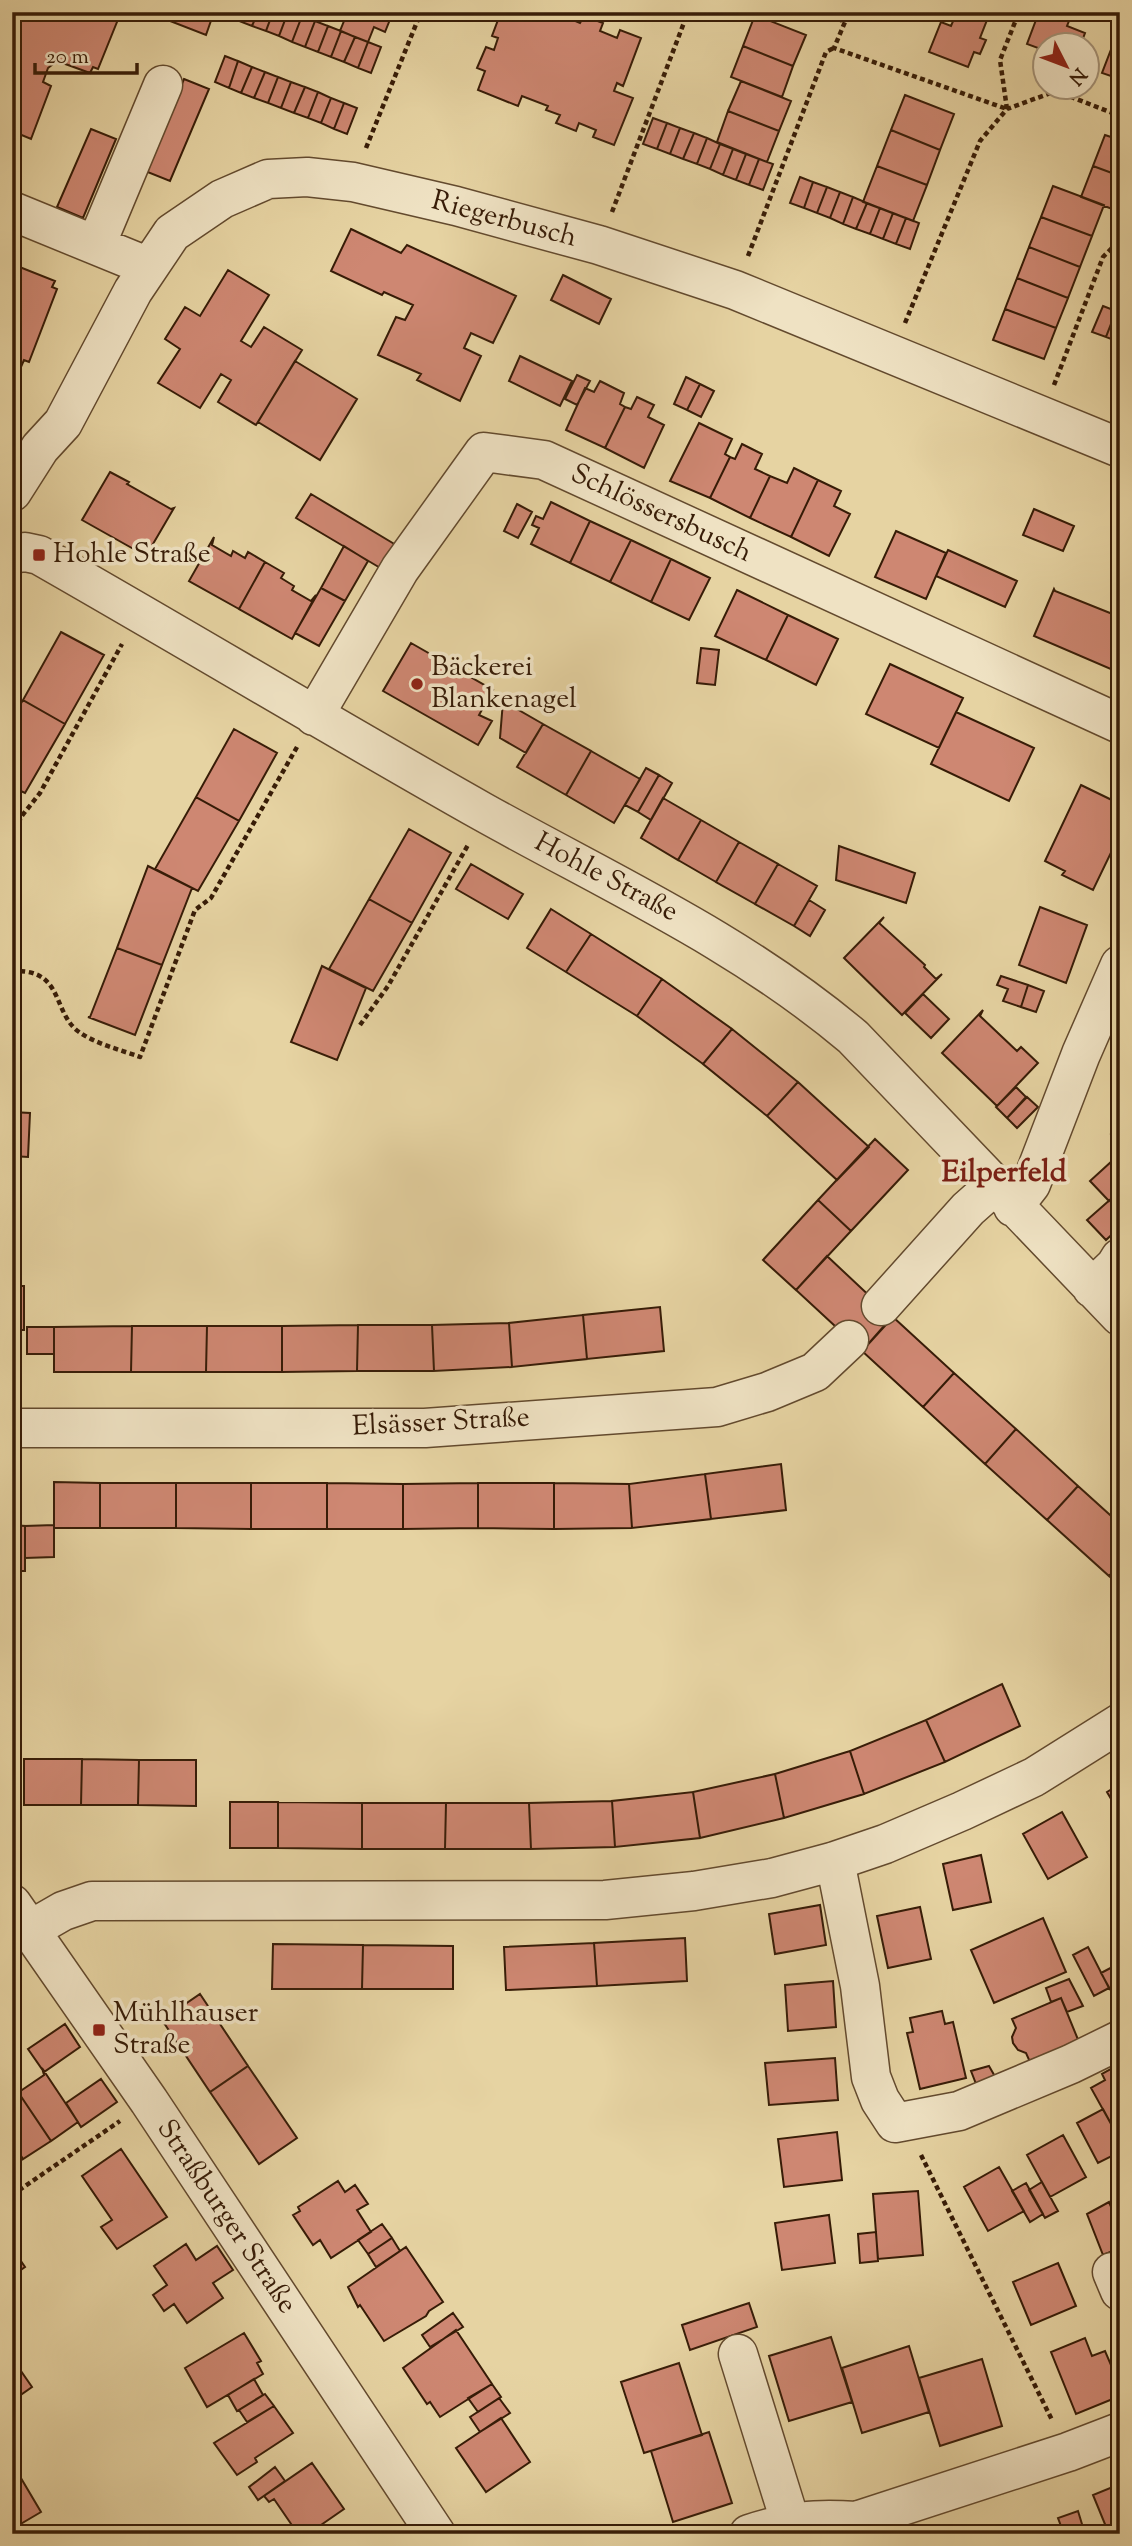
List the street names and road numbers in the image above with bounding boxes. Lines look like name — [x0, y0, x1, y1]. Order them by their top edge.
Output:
street label: Riegerbusch — [427, 181, 581, 259]
street label: Schlössersbusch — [564, 454, 758, 574]
street label: Hohle Straße — [527, 823, 685, 933]
street label: Elsässer Straße — [351, 1398, 531, 1448]
street label: Straßburger Straße — [146, 2112, 306, 2322]

